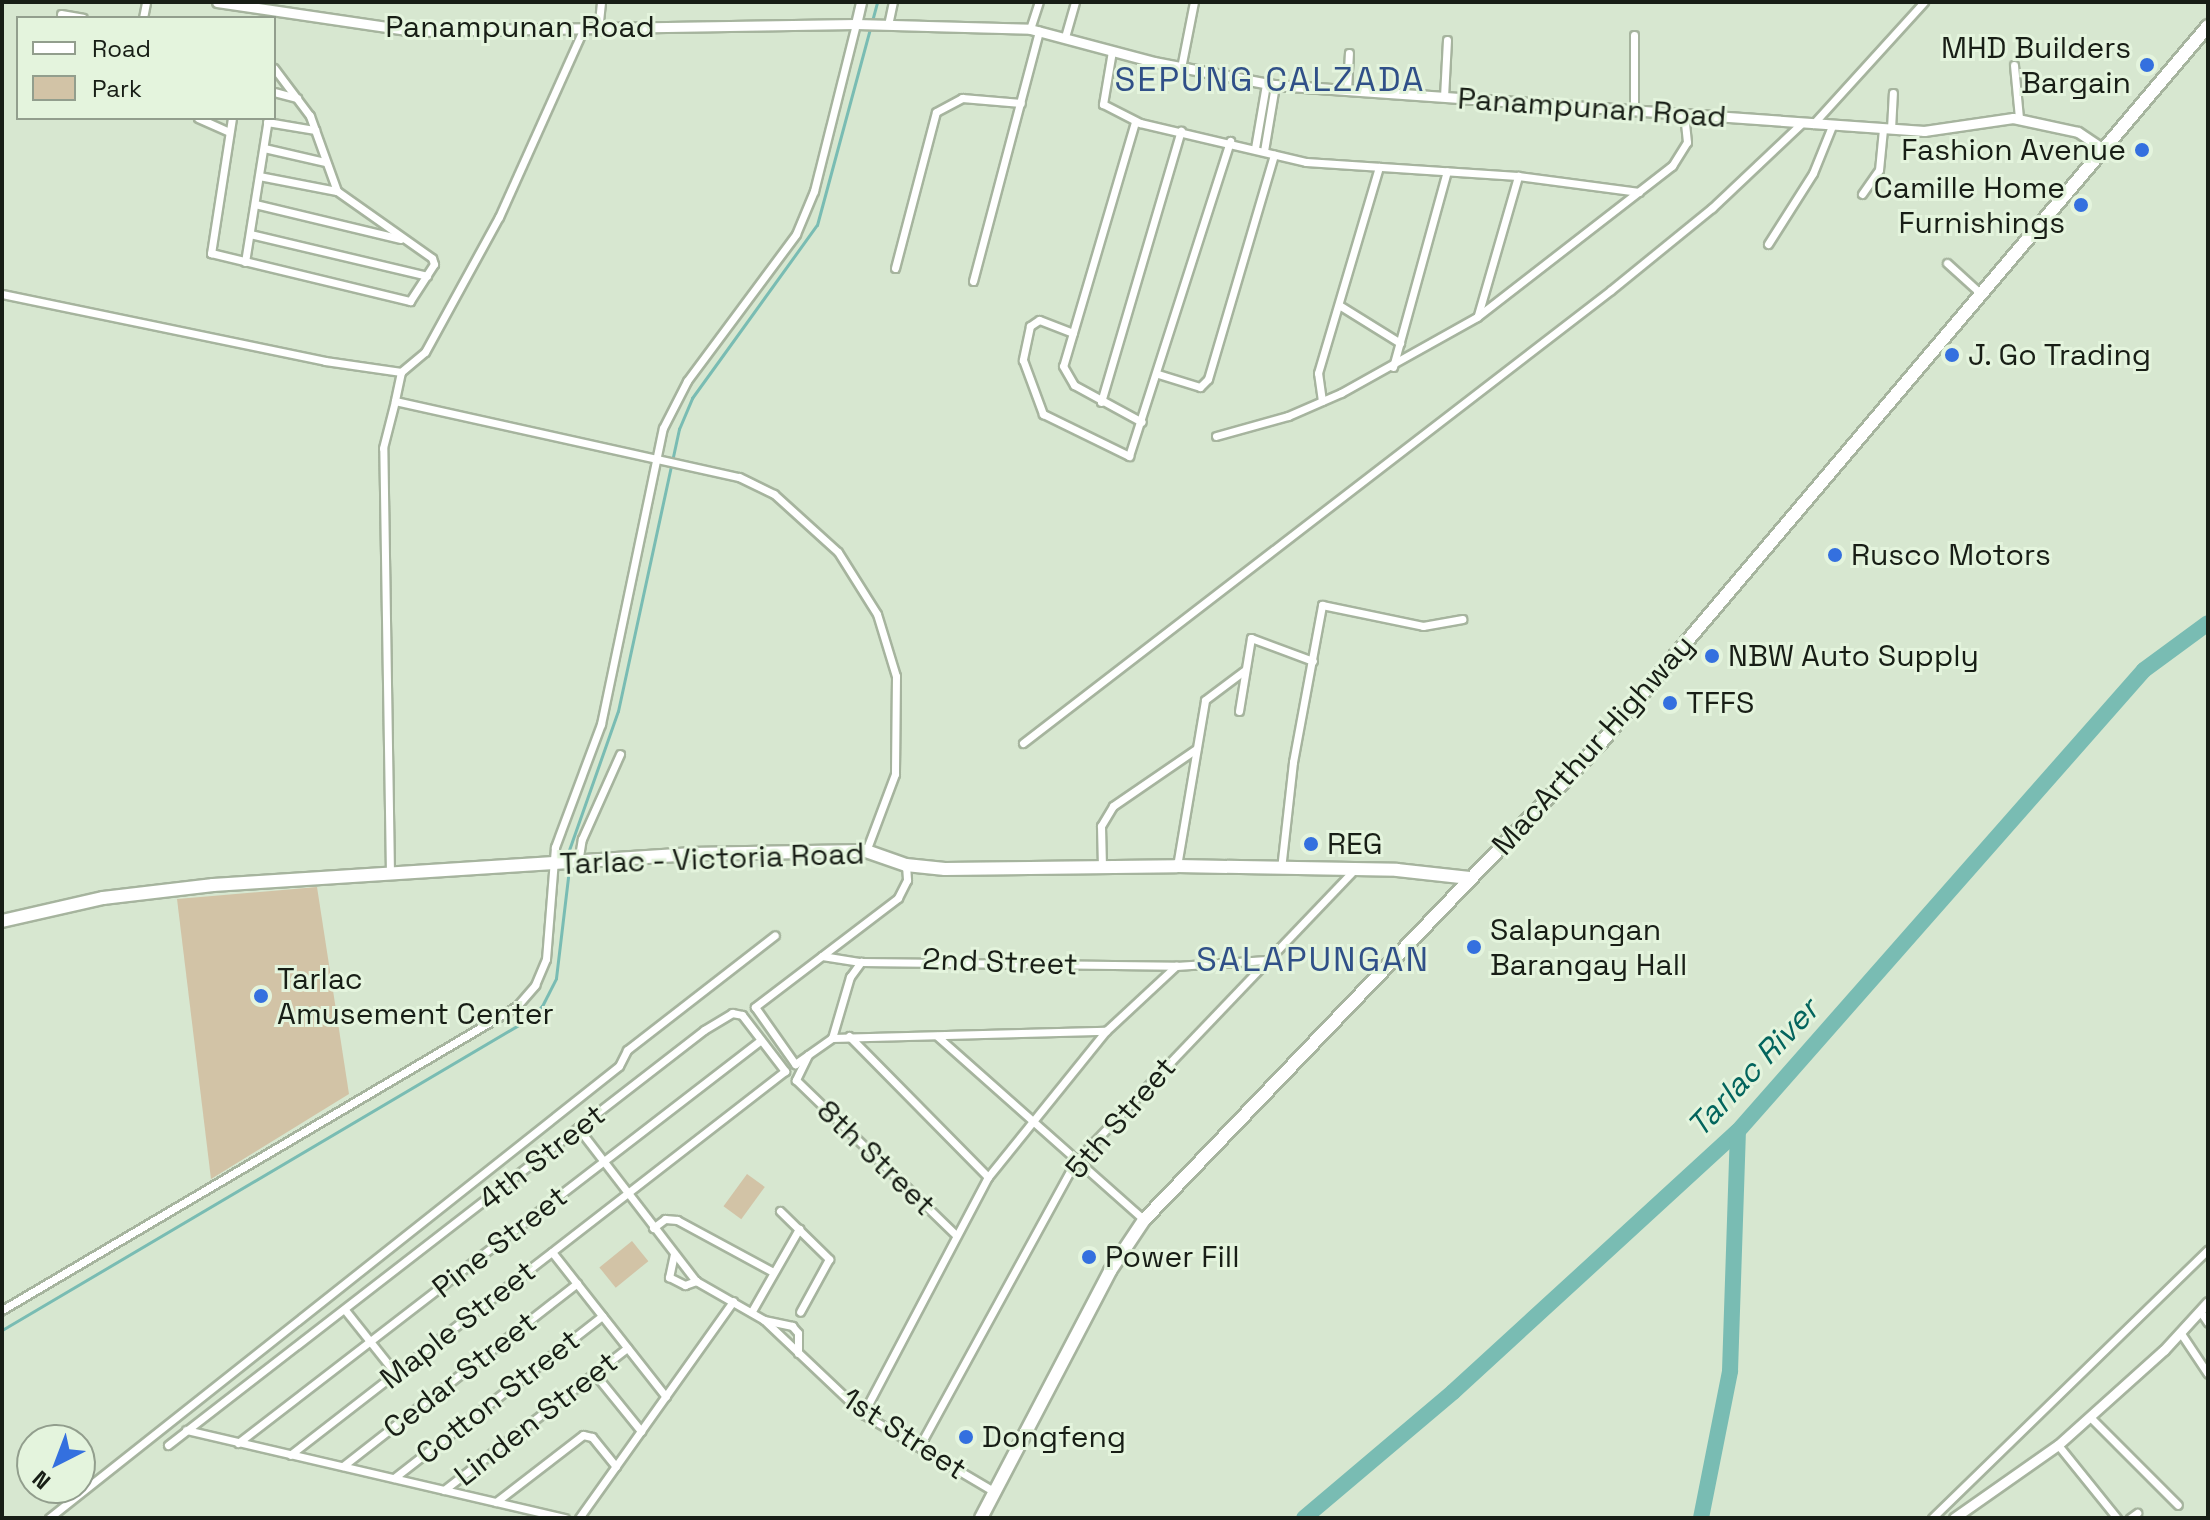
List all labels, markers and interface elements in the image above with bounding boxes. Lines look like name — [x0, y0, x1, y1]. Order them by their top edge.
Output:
street label: Panampunan Road — [385, 9, 655, 45]
legend — [16, 16, 276, 120]
place label: MHD Builders Bargain — [1941, 30, 2131, 100]
text: Road — [92, 33, 151, 64]
marker: MHD Builders Bargain — [2138, 56, 2156, 74]
district label: SEPUNG CALZADA — [1114, 60, 1426, 100]
text: Park — [92, 73, 142, 104]
street label: Panampunan Road — [1456, 81, 1728, 135]
place label: Fashion Avenue — [1901, 132, 2126, 168]
marker: Fashion Avenue — [2133, 141, 2151, 159]
place label: Camille Home Furnishings — [1873, 170, 2065, 240]
marker: Camille Home Furnishings — [2072, 196, 2090, 214]
place label: J. Go Trading — [1968, 337, 2153, 373]
marker: J. Go Trading — [1943, 346, 1961, 364]
place label: Rusco Motors — [1851, 537, 2051, 573]
marker: Rusco Motors — [1826, 546, 1844, 564]
street label: MacArthur Highway — [1485, 627, 1701, 863]
place label: NBW Auto Supply — [1728, 638, 1980, 674]
marker: NBW Auto Supply — [1703, 647, 1721, 665]
place label: TFFS — [1686, 685, 1754, 721]
marker: TFFS — [1661, 694, 1679, 712]
place label: REG — [1327, 826, 1383, 862]
marker: REG — [1302, 835, 1320, 853]
street label: Tarlac - Victoria Road — [558, 836, 866, 882]
place label: Salapungan Barangay Hall — [1490, 912, 1687, 982]
marker: Salapungan Barangay Hall — [1465, 938, 1483, 956]
district label: SALAPUNGAN — [1196, 940, 1430, 980]
street label: 2nd Street — [922, 941, 1078, 983]
place label: Tarlac Amusement Center — [277, 961, 554, 1032]
marker: Tarlac Amusement Center — [252, 987, 270, 1005]
water label: Tarlac River — [1679, 991, 1827, 1145]
street label: 5th Street — [1058, 1050, 1184, 1186]
street label: 8th Street — [809, 1093, 943, 1223]
street label: 4th Street — [472, 1097, 612, 1217]
street label: Pine Street — [426, 1178, 574, 1306]
place label: Power Fill — [1105, 1239, 1240, 1275]
marker: Power Fill — [1080, 1248, 1098, 1266]
street label: Maple Street — [373, 1253, 543, 1397]
street label: Cedar Street — [376, 1304, 544, 1446]
street label: Cotton Street — [409, 1322, 587, 1472]
street label: Linden Street — [447, 1344, 625, 1494]
street label: 1st Street — [835, 1380, 973, 1488]
place label: Dongfeng — [982, 1419, 1126, 1455]
north arrow — [16, 1424, 96, 1504]
marker: Dongfeng — [957, 1428, 975, 1446]
text: N — [26, 1465, 56, 1496]

